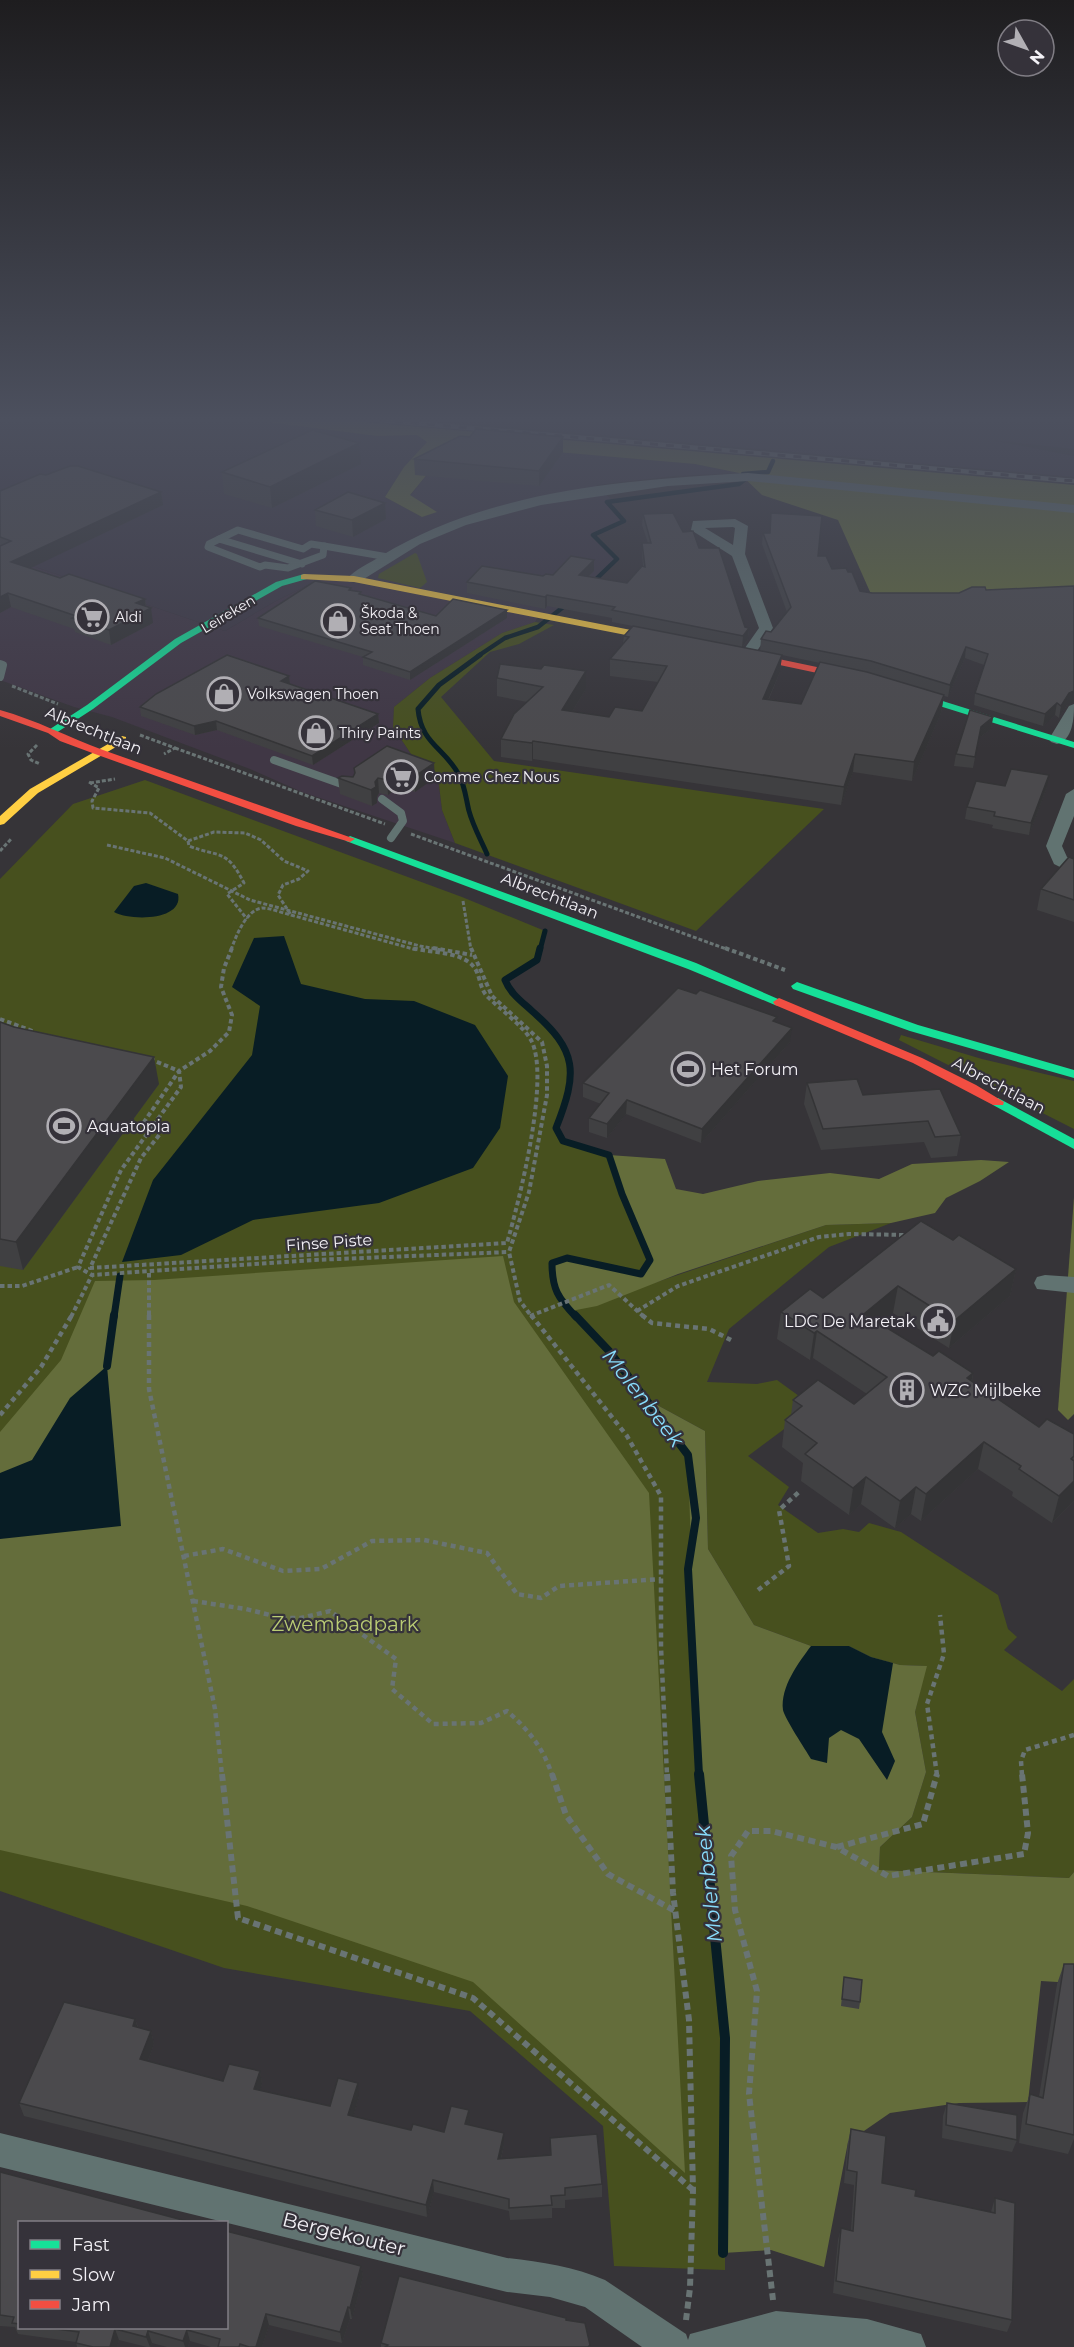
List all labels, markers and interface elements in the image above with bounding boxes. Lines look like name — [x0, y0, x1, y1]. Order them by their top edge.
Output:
north arrow — [996, 18, 1056, 78]
text: N — [1026, 46, 1049, 68]
street label: Leireken — [198, 591, 258, 637]
supermarket icon: Aldi — [74, 599, 110, 635]
shop icon: Škoda & Seat Thoen — [320, 603, 356, 639]
place label: Škoda & Seat Thoen — [361, 604, 440, 638]
place label: Aldi — [115, 608, 142, 626]
shop icon: Volkswagen Thoen — [206, 676, 242, 712]
place label: Volkswagen Thoen — [247, 685, 379, 703]
street label: Albrechtlaan — [43, 702, 145, 759]
shop icon: Thiry Paints — [298, 715, 334, 751]
place label: Thiry Paints — [339, 724, 421, 742]
supermarket icon: Comme Chez Nous — [383, 759, 419, 795]
place label: Comme Chez Nous — [424, 768, 559, 786]
street label: Albrechtlaan — [498, 868, 601, 923]
sports icon: Het Forum — [670, 1051, 706, 1087]
street label: Albrechtlaan — [949, 1053, 1049, 1118]
place label: Het Forum — [711, 1060, 798, 1079]
sports icon: Aquatopia — [46, 1108, 82, 1144]
place label: Aquatopia — [87, 1117, 170, 1136]
street label: Finse Piste — [285, 1230, 373, 1255]
public building icon: LDC De Maretak — [920, 1303, 956, 1339]
place label: LDC De Maretak — [784, 1312, 915, 1331]
water label: Molenbeek — [597, 1344, 690, 1453]
building icon: WZC Mijlbeke — [889, 1372, 925, 1408]
place label: WZC Mijlbeke — [930, 1381, 1041, 1400]
park label: Zwembadpark — [271, 1612, 419, 1636]
water label: Molenbeek — [690, 1823, 727, 1944]
street label: Bergekouter — [280, 2207, 408, 2261]
legend — [18, 2221, 228, 2329]
text: Fast — [72, 2234, 110, 2256]
text: Slow — [72, 2264, 115, 2286]
text: Jam — [71, 2294, 111, 2316]

